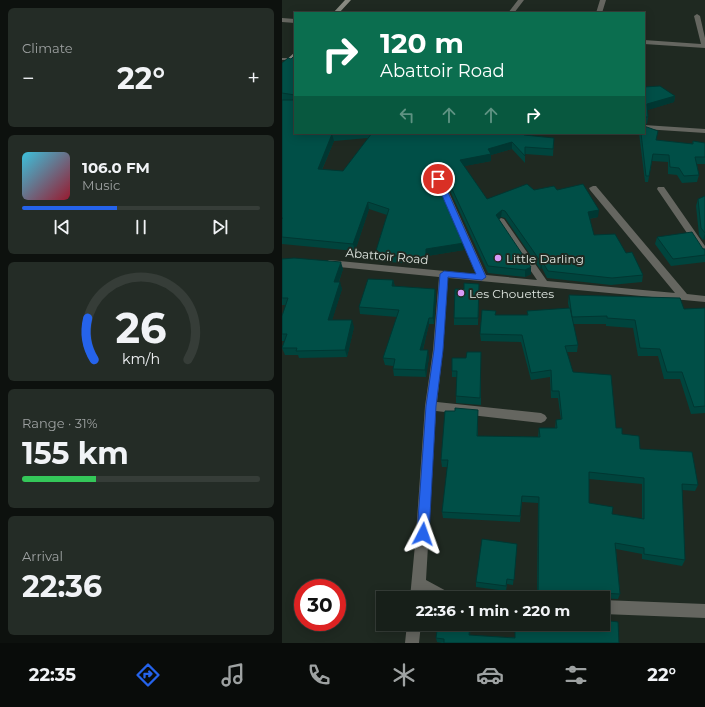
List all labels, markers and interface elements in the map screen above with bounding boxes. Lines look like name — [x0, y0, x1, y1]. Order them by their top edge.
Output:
text: 120 m — [380, 26, 464, 60]
icon: right — [314, 28, 366, 80]
text: Climate — [22, 40, 73, 56]
text: 22° — [117, 60, 165, 97]
text: Abattoir Road — [380, 60, 505, 82]
text: − — [22, 65, 35, 92]
text: + — [247, 65, 260, 92]
icon: left — [396, 104, 418, 126]
icon: ahead — [438, 104, 460, 126]
icon: ahead — [480, 104, 502, 126]
icon: right — [522, 104, 544, 126]
text: 106.0 FM — [82, 158, 150, 177]
pin — [421, 162, 455, 196]
icon: arrive — [427, 168, 449, 190]
text: Music — [82, 177, 120, 193]
icon: previous — [51, 216, 73, 238]
icon: pause — [130, 216, 152, 238]
icon: next — [209, 216, 231, 238]
street label: Abattoir Road — [345, 245, 429, 267]
place label: Little Darling — [506, 251, 584, 266]
marker: Little Darling — [493, 253, 503, 263]
place label: Les Chouettes — [469, 286, 554, 301]
marker: Les Chouettes — [456, 288, 466, 298]
text: 26 — [115, 302, 167, 352]
text: km/h — [122, 349, 160, 367]
text: Range · 31% — [22, 415, 97, 431]
text: 155 km — [22, 435, 129, 472]
position arrow — [402, 513, 444, 555]
text: Arrival — [22, 548, 63, 564]
text: 22:36 — [22, 568, 102, 605]
speed limit sign: 30 — [294, 579, 346, 631]
text: 22:36 · 1 min · 220 m — [416, 601, 570, 620]
icon: directions — [134, 661, 162, 689]
icon: music — [219, 661, 247, 689]
icon: phone — [305, 661, 333, 689]
icon: climate — [390, 661, 418, 689]
icon: car — [476, 661, 504, 689]
icon: filters — [562, 661, 590, 689]
text: 22:35 — [29, 664, 76, 686]
text: 22° — [647, 664, 676, 686]

